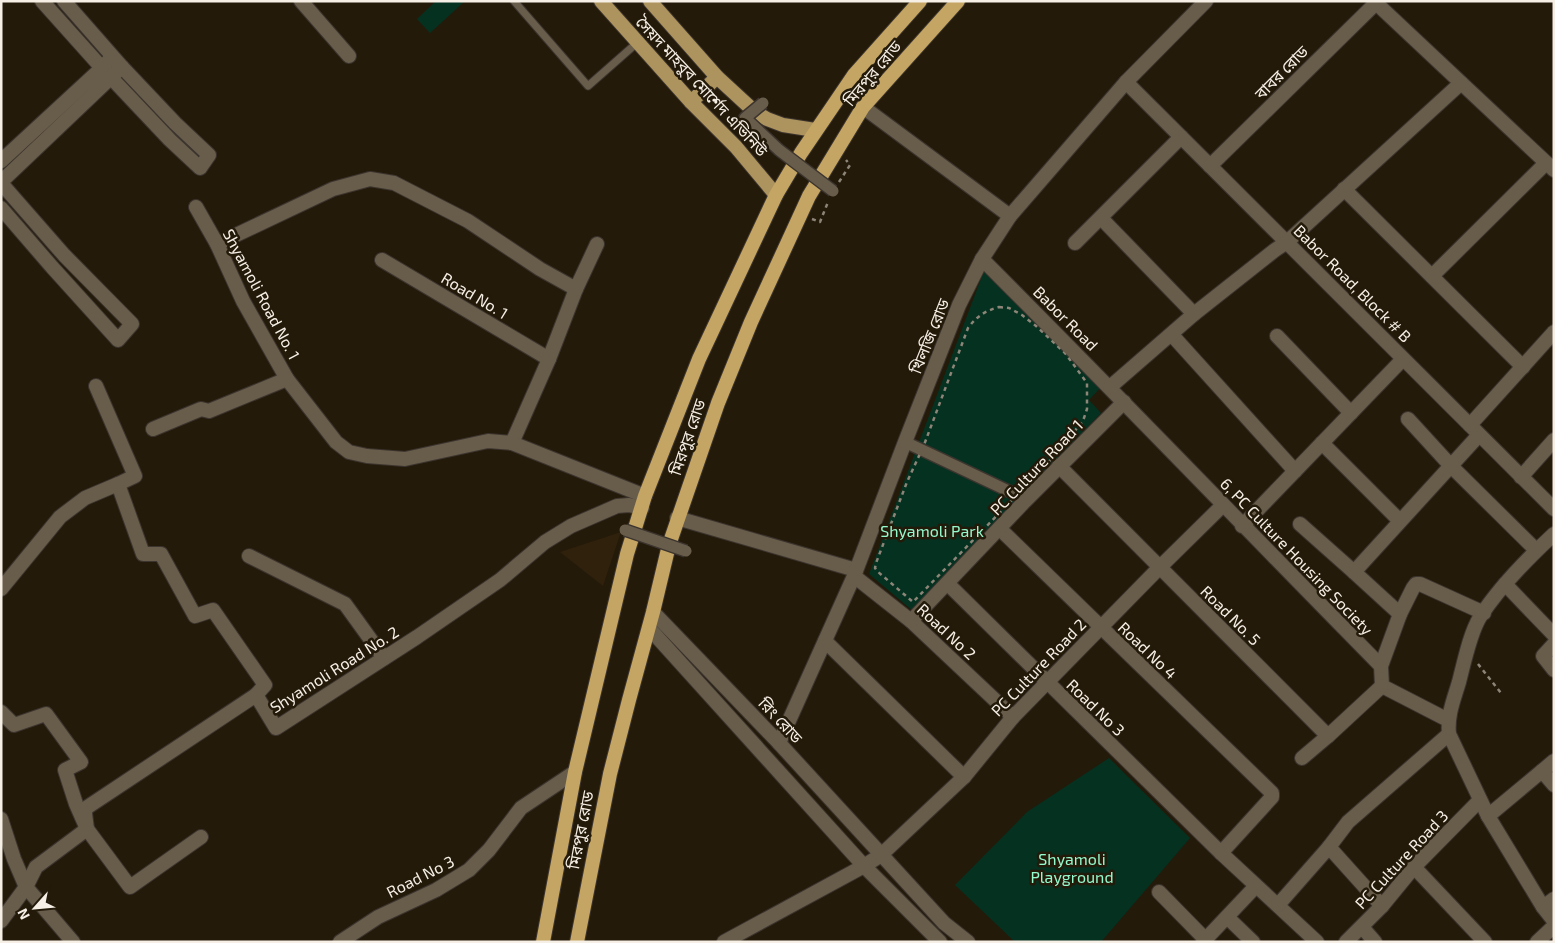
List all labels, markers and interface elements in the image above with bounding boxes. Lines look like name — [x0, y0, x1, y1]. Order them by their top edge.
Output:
street label: সৈয়দ মাহবুব মোর্শেদ এভিনিউ — [631, 11, 772, 161]
street label: মিরপুর রোড — [839, 36, 906, 111]
street label: বাবর রোড — [1250, 41, 1312, 103]
street label: Babor Road, Block # B — [1290, 220, 1416, 346]
street label: Shyamoli Road No. 1 — [220, 225, 304, 363]
street label: Road No. 1 — [438, 268, 512, 322]
street label: Babor Road — [1030, 282, 1102, 354]
street label: খিলজি রোড — [905, 295, 953, 377]
street label: মিরপুর রোড — [665, 396, 710, 479]
street label: PC Culture Road 1 — [986, 415, 1086, 519]
street label: 6, PC Culture Housing Society — [1217, 474, 1377, 639]
park label: Shyamoli Park — [880, 521, 984, 540]
street label: Road No. 5 — [1197, 581, 1265, 649]
street label: Road No 2 — [914, 599, 980, 663]
street label: PC Culture Road 2 — [987, 614, 1089, 720]
street label: Road No 4 — [1115, 617, 1181, 683]
street label: Shyamoli Road No. 2 — [266, 622, 402, 716]
street label: Road No 3 — [1063, 675, 1129, 739]
street label: রিং রোড — [754, 693, 807, 747]
street label: মিরপুর রোড — [563, 789, 598, 872]
street label: PC Culture Road 3 — [1350, 806, 1452, 912]
park label: Shyamoli Playground — [1030, 849, 1114, 886]
street label: Road No 3 — [383, 851, 457, 901]
north arrow — [10, 883, 60, 933]
text: N — [13, 906, 33, 922]

